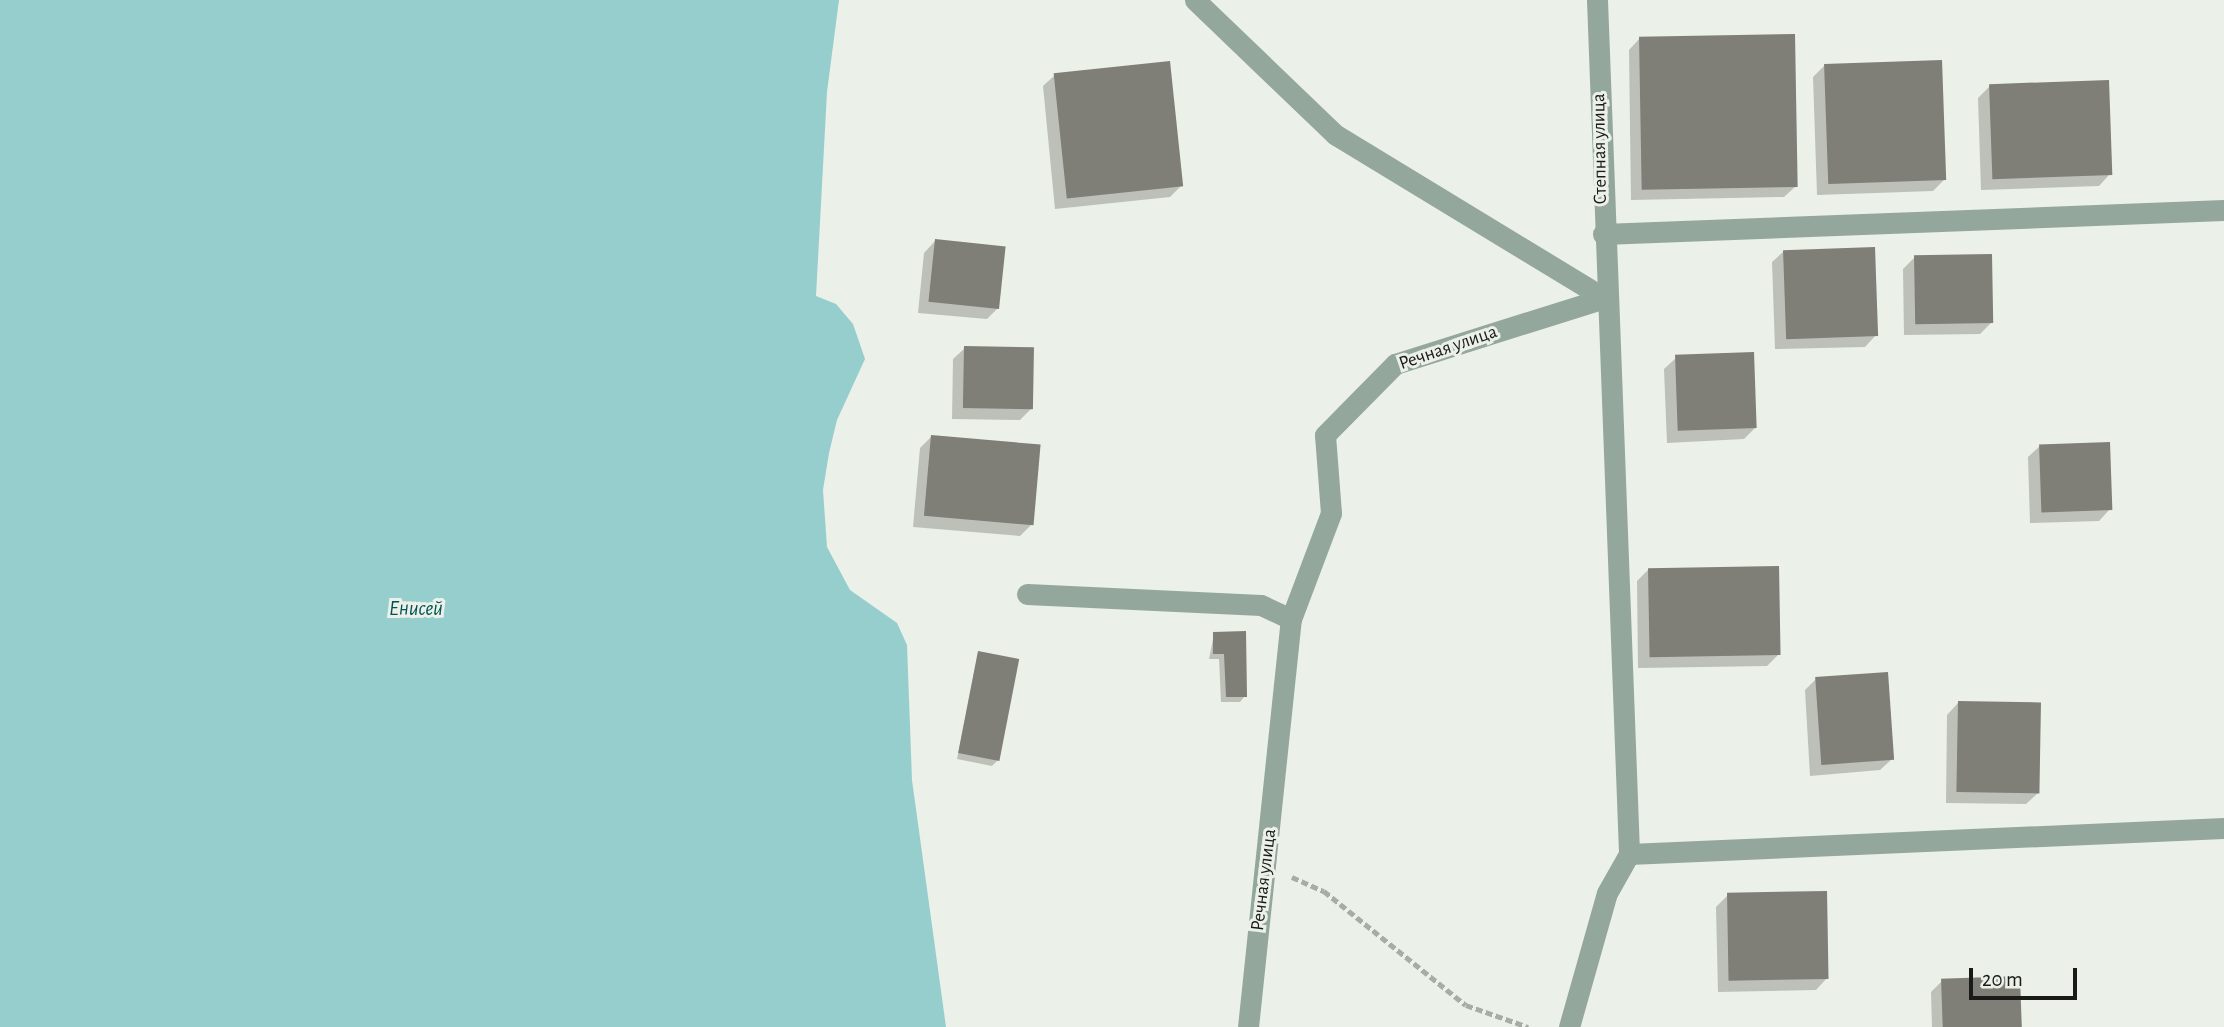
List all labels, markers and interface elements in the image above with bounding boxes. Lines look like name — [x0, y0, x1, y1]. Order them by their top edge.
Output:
street label: Степная улица — [1588, 93, 1612, 205]
street label: Речная улица — [1396, 321, 1500, 375]
water label: Енисей — [389, 596, 443, 622]
street label: Речная улица — [1246, 828, 1282, 932]
scale bar — [1972, 954, 2080, 998]
text: 20 m — [1982, 969, 2023, 990]

